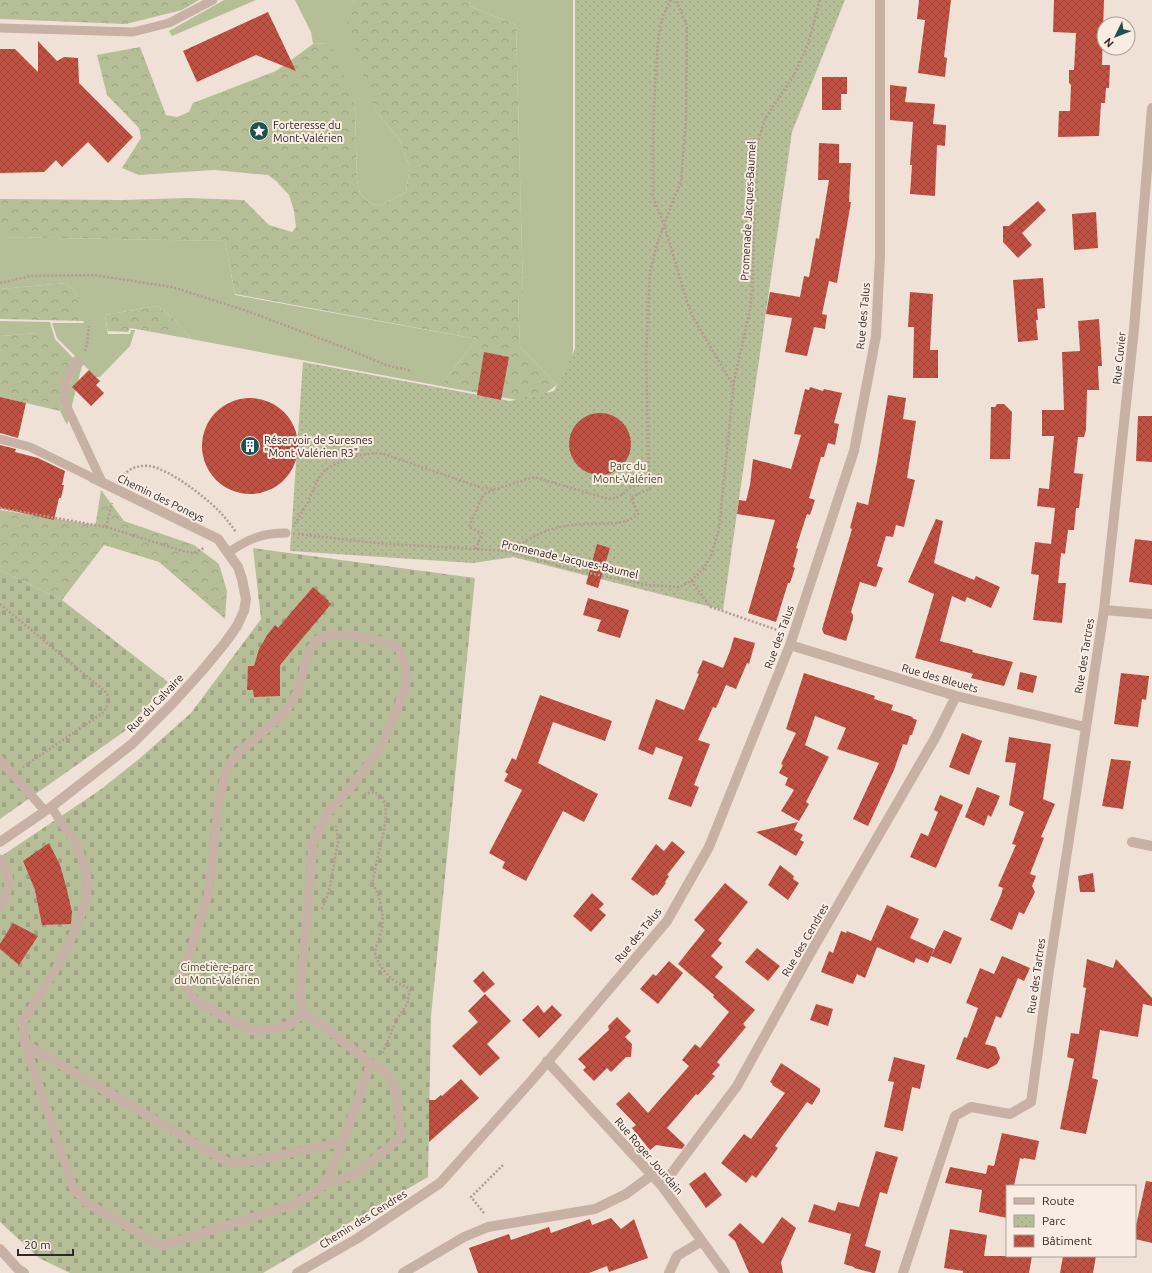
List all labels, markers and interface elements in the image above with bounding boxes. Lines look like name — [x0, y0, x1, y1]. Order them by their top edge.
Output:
north arrow — [1096, 16, 1136, 56]
text: N — [1101, 36, 1116, 50]
place label: Forteresse du Mont-Valérien — [273, 119, 343, 144]
place icon: Forteresse du Mont-Valérien — [248, 120, 270, 142]
street label: Promenade Jacques-Baumel — [738, 141, 758, 281]
street label: Rue des Talus — [854, 282, 872, 350]
street label: Rue Cuvier — [1110, 330, 1128, 385]
place label: Réservoir de Suresnes "Mont Valérien R3" — [264, 434, 373, 459]
building icon: Réservoir de Suresnes "Mont Valérien R3" — [239, 435, 261, 457]
park label: Parc du Mont-Valérien — [593, 460, 663, 485]
street label: Chemin des Poneys — [116, 472, 207, 524]
street label: Promenade Jacques-Baumel — [500, 537, 640, 581]
street label: Rue des Talus — [762, 603, 796, 670]
street label: Rue des Tartres — [1072, 617, 1096, 695]
street label: Rue des Bleuets — [900, 661, 980, 695]
street label: Rue du Calvaire — [124, 671, 186, 735]
street label: Rue des Cendres — [779, 901, 831, 979]
street label: Rue des Talus — [612, 905, 664, 965]
street label: Rue des Tartres — [1025, 937, 1047, 1015]
park label: Cimetière-parc du Mont-Valérien — [174, 961, 260, 986]
street label: Rue Roger Jourdain — [613, 1115, 685, 1197]
legend — [1006, 1185, 1136, 1257]
street label: Chemin des Cendres — [317, 1187, 409, 1251]
text: Route — [1042, 1194, 1075, 1207]
text: Parc — [1042, 1214, 1066, 1227]
scale bar — [18, 1231, 73, 1257]
text: Bâtiment — [1042, 1234, 1092, 1247]
text: 20 m — [24, 1238, 51, 1251]

